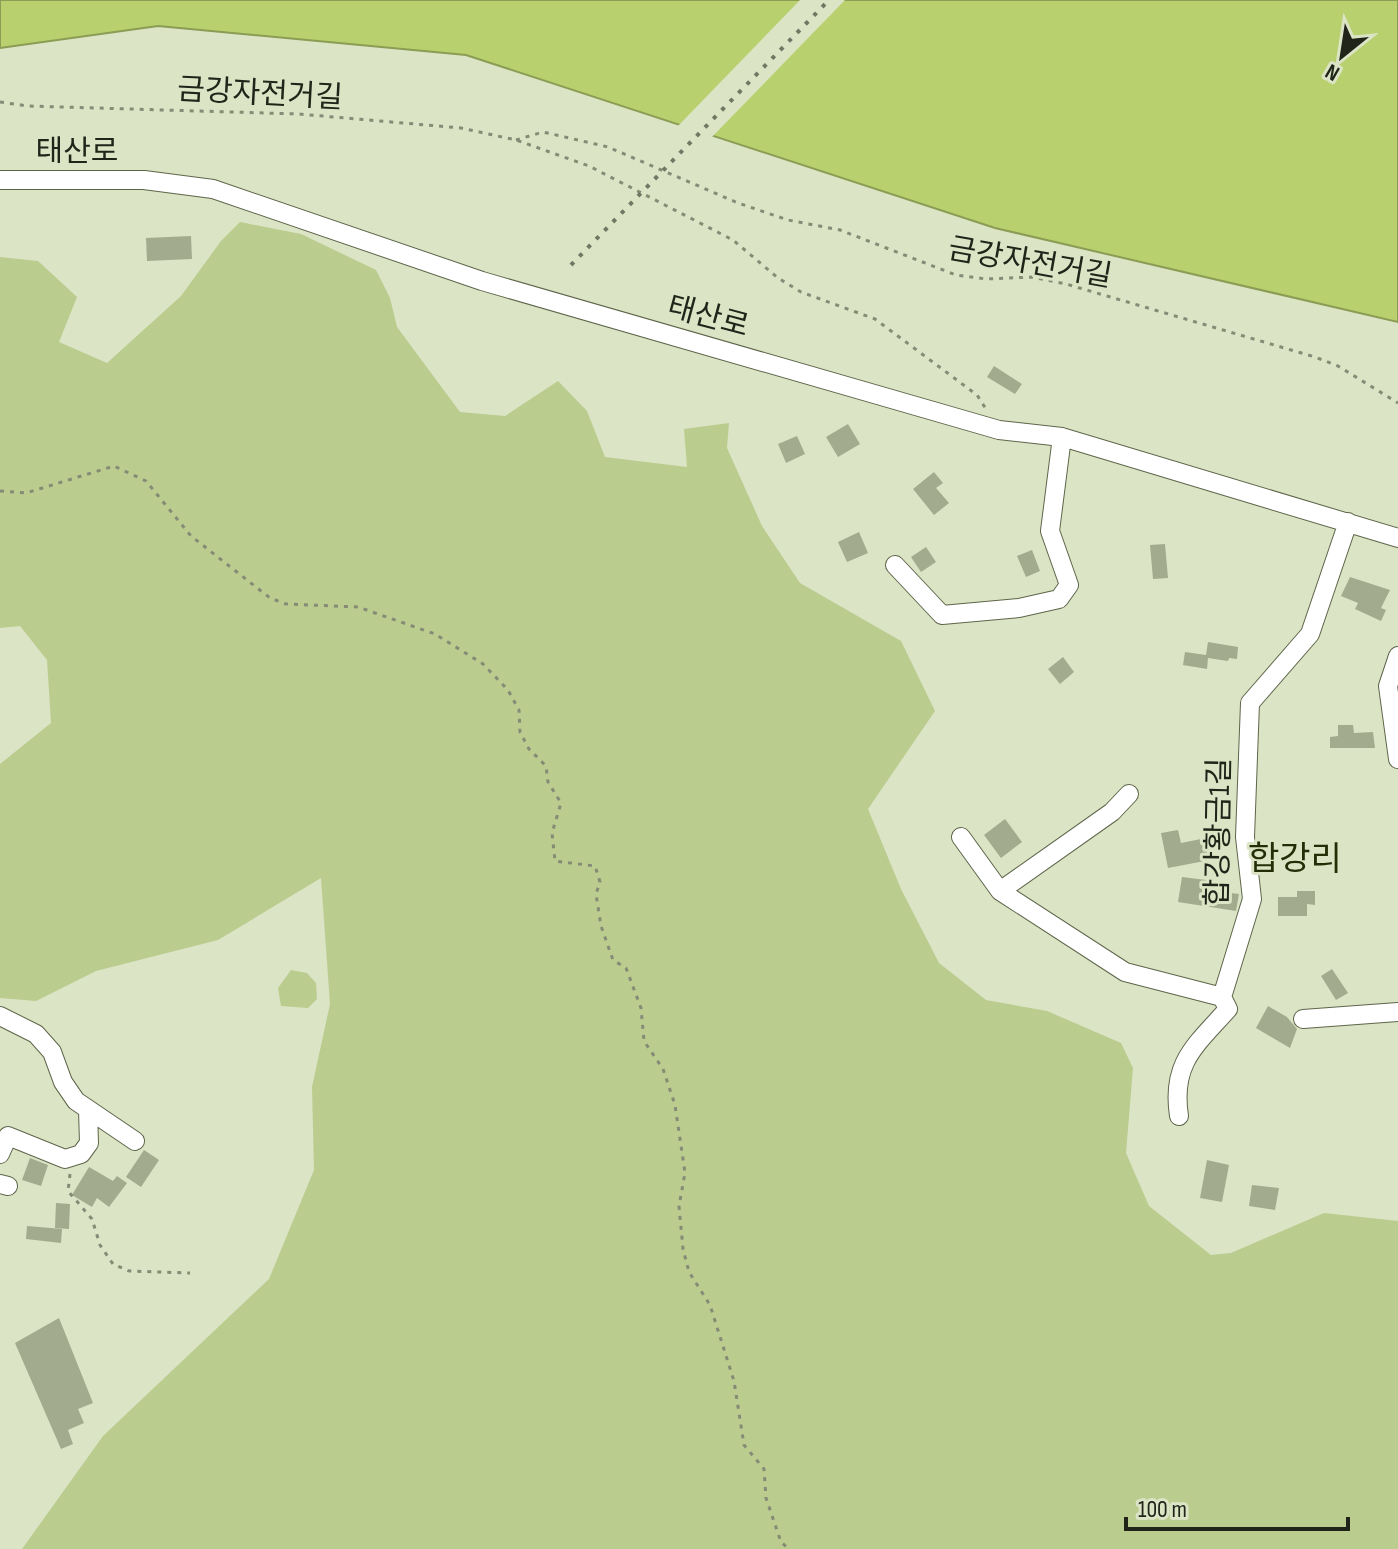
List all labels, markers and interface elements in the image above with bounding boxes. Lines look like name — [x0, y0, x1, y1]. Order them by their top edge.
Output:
north arrow — [1302, 16, 1382, 96]
text: N — [1321, 57, 1345, 87]
street label: 금강자전거길 — [176, 72, 344, 116]
street label: 태산로 — [36, 134, 118, 170]
street label: 금강자전거길 — [945, 231, 1115, 295]
street label: 태산로 — [663, 289, 753, 345]
street label: 합강황금1길 — [1200, 757, 1238, 907]
district label: 합강리 — [1248, 839, 1342, 880]
scale bar — [1126, 1481, 1348, 1531]
text: 100 m — [1138, 1495, 1187, 1524]

